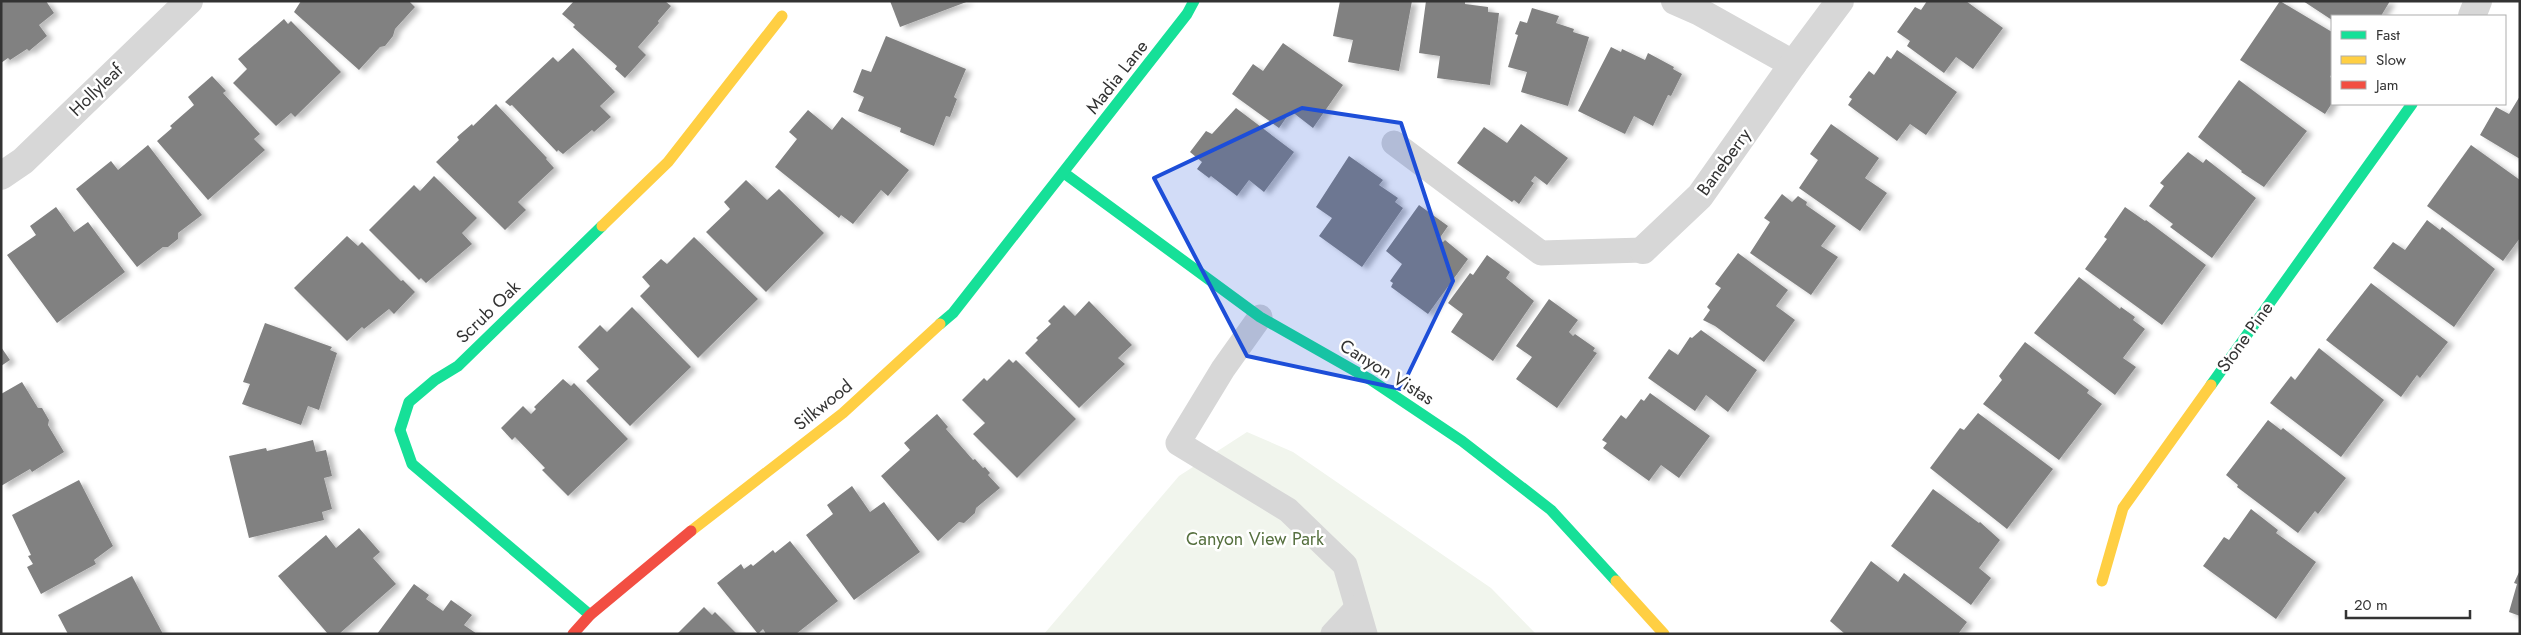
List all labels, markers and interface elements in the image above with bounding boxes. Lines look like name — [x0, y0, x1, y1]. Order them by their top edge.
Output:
legend — [2331, 15, 2506, 105]
text: Fast — [2376, 24, 2400, 46]
street label: Madia Lane — [1080, 34, 1154, 120]
text: Slow — [2376, 49, 2407, 71]
street label: Hollyleaf — [63, 57, 129, 122]
text: Jam — [2374, 74, 2399, 96]
street label: Baneberry — [1691, 123, 1757, 201]
street label: Scrub Oak — [450, 275, 526, 349]
street label: Stone Pine — [2211, 296, 2279, 378]
street label: Canyon Vistas — [1335, 333, 1439, 411]
street label: Silkwood — [788, 373, 858, 437]
park label: Canyon View Park — [1186, 526, 1324, 552]
scale bar — [2346, 588, 2470, 620]
text: 20 m — [2354, 594, 2388, 616]

